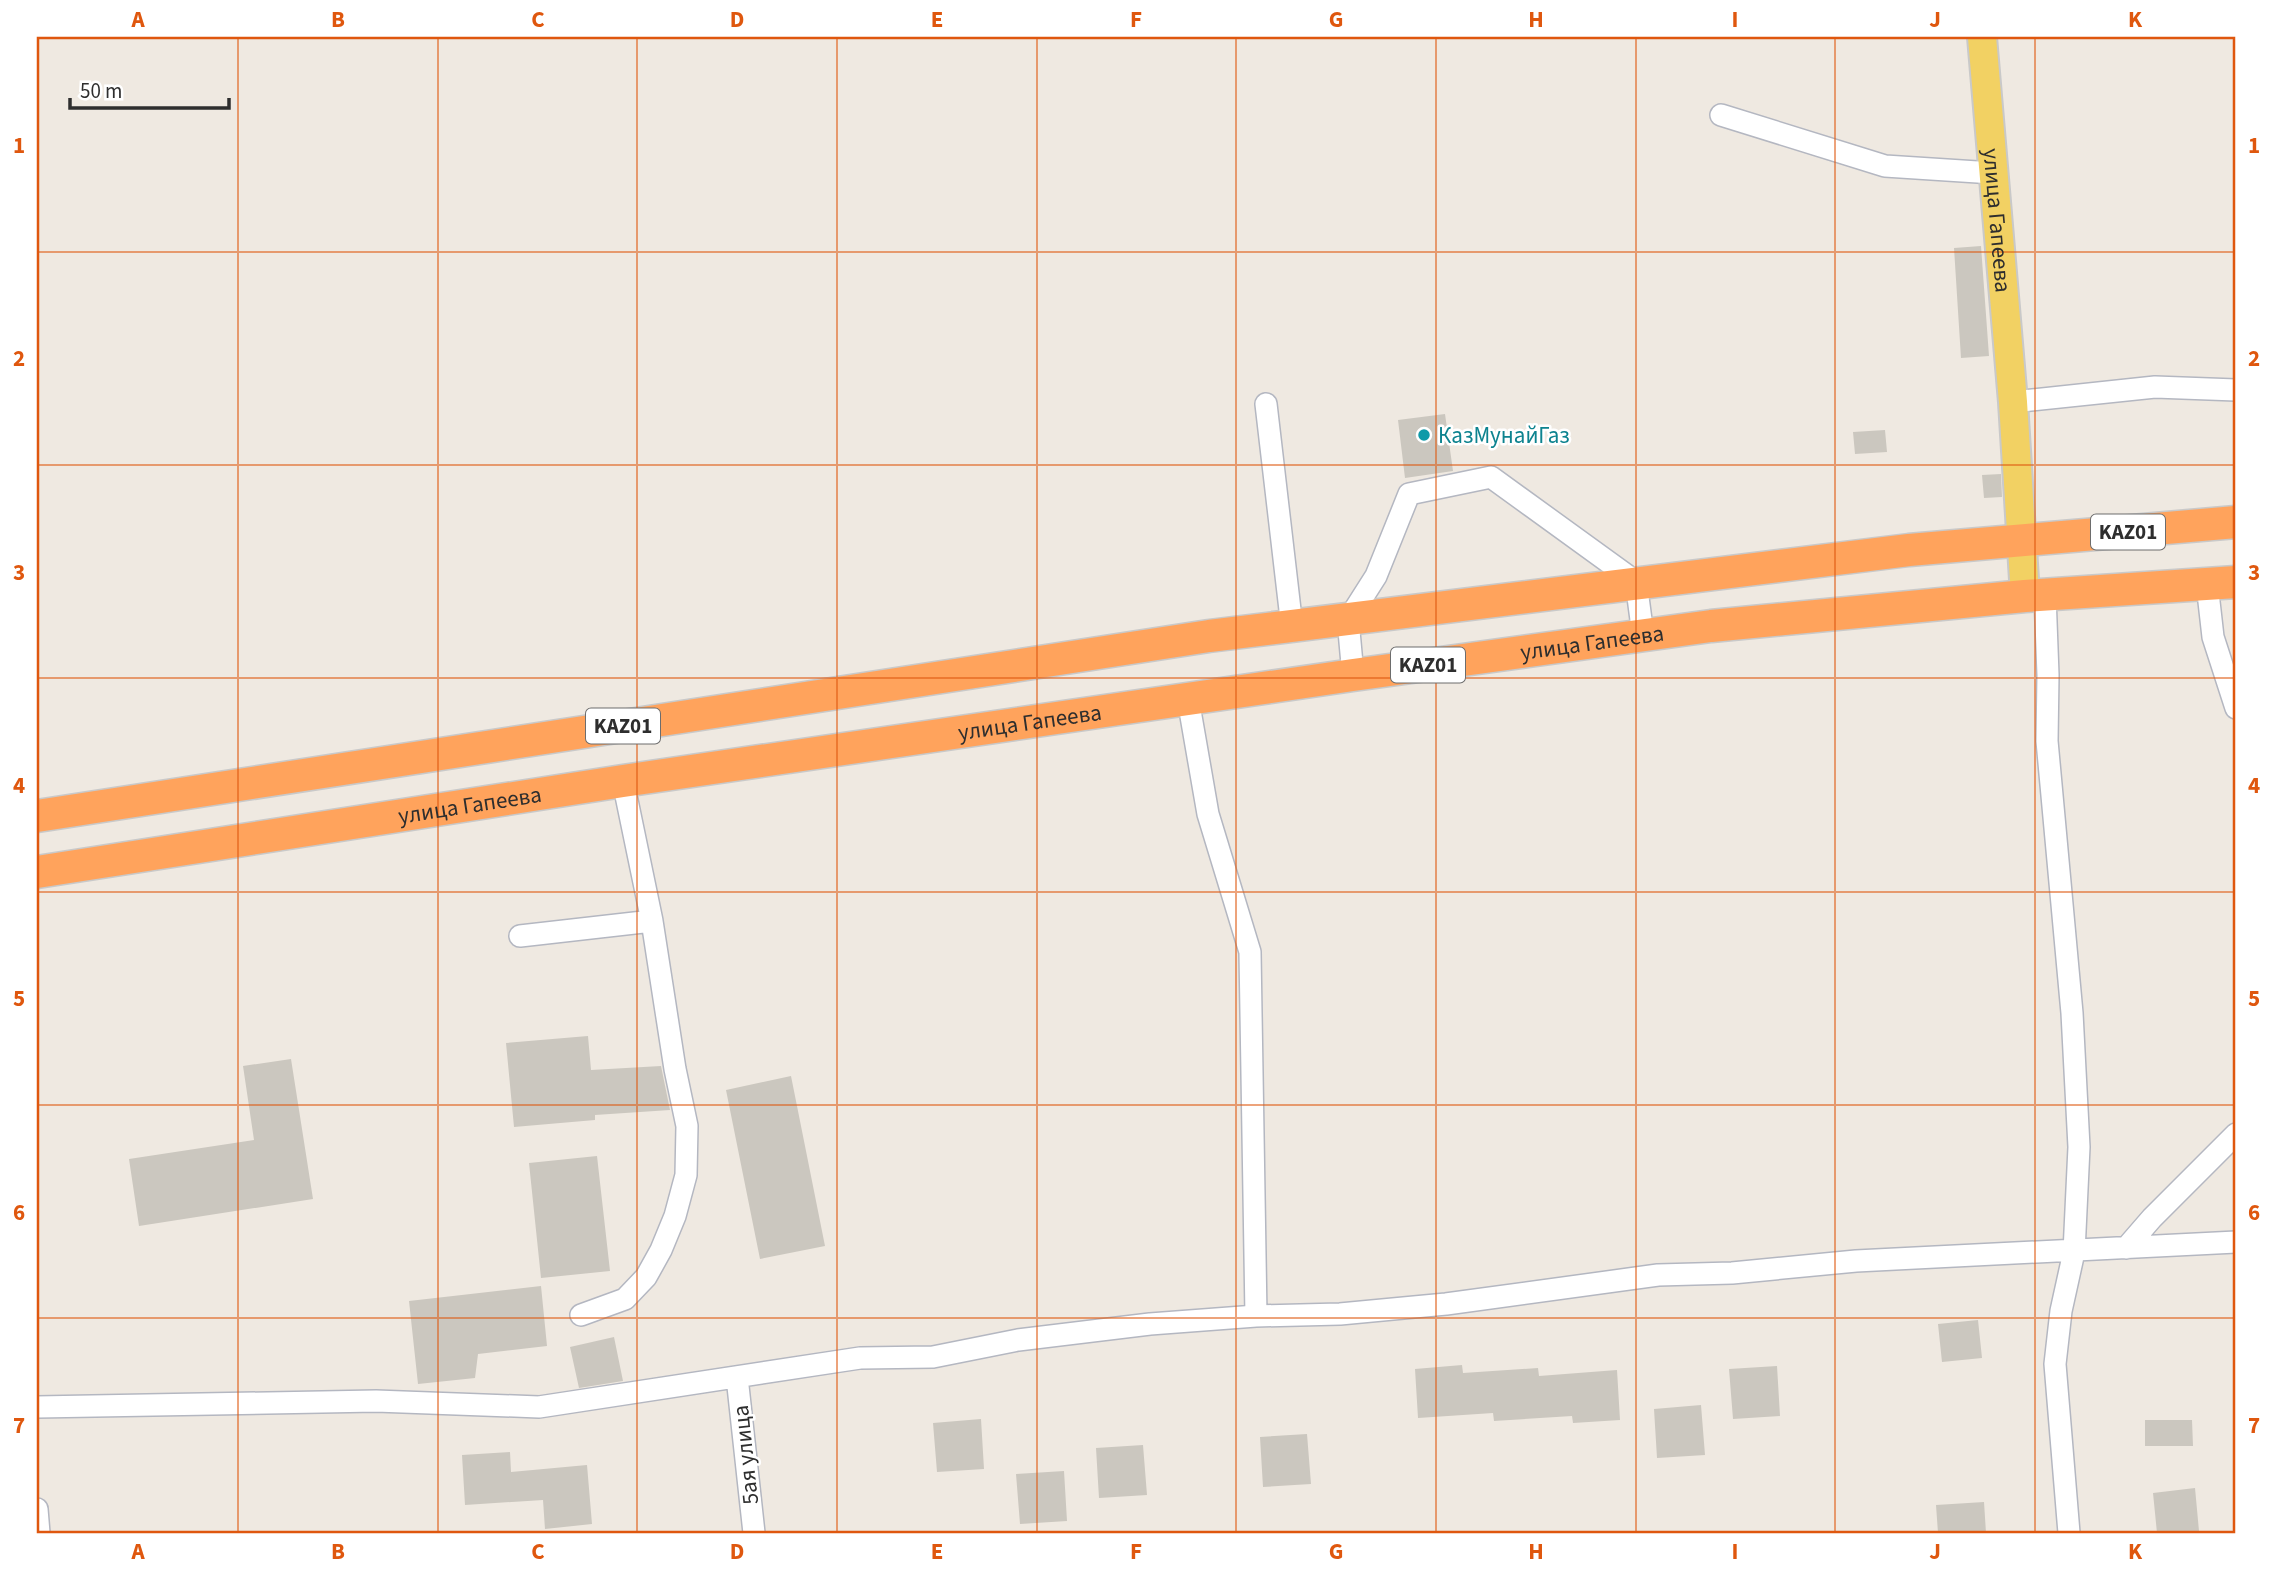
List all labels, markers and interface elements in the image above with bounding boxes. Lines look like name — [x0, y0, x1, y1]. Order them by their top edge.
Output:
text: A — [130, 3, 145, 36]
text: B — [331, 3, 345, 36]
text: C — [531, 3, 545, 36]
text: D — [730, 3, 744, 36]
text: E — [931, 3, 943, 36]
text: F — [1130, 3, 1142, 36]
text: G — [1329, 3, 1343, 36]
text: H — [1528, 3, 1544, 36]
text: I — [1732, 3, 1738, 36]
text: J — [1929, 3, 1941, 36]
text: K — [2128, 3, 2143, 36]
scale bar — [70, 66, 229, 110]
text: 50 m — [80, 76, 122, 106]
text: 1 — [13, 129, 25, 162]
text: 1 — [2248, 129, 2260, 162]
street label: улица Гапеева — [1975, 147, 2020, 294]
text: 2 — [13, 342, 25, 375]
text: 2 — [2248, 342, 2260, 375]
place label: КазМунайГаз — [1438, 419, 1570, 452]
marker: КазМунайГаз — [1416, 427, 1432, 443]
road number: KАZ01 — [2091, 514, 2165, 550]
text: 3 — [13, 556, 25, 589]
text: 3 — [2248, 556, 2260, 589]
street label: улица Гапеева — [1518, 617, 1666, 669]
road number: KАZ01 — [1391, 648, 1465, 682]
street label: улица Гапеева — [956, 696, 1104, 749]
road number: KАZ01 — [586, 708, 660, 744]
text: 4 — [13, 769, 25, 802]
text: 4 — [2248, 769, 2260, 802]
street label: улица Гапеева — [396, 778, 544, 833]
text: 5 — [13, 982, 25, 1015]
text: 5 — [2248, 982, 2260, 1015]
text: 6 — [13, 1196, 25, 1229]
text: 6 — [2248, 1196, 2260, 1229]
street label: 5ая улица — [724, 1404, 767, 1506]
text: 7 — [13, 1409, 25, 1442]
text: 7 — [2248, 1409, 2260, 1442]
text: A — [130, 1535, 145, 1568]
text: B — [331, 1535, 345, 1568]
text: C — [531, 1535, 545, 1568]
text: D — [730, 1535, 744, 1568]
text: E — [931, 1535, 943, 1568]
text: F — [1130, 1535, 1142, 1568]
text: G — [1329, 1535, 1343, 1568]
text: H — [1528, 1535, 1544, 1568]
text: I — [1732, 1535, 1738, 1568]
text: J — [1929, 1535, 1941, 1568]
text: K — [2128, 1535, 2143, 1568]

